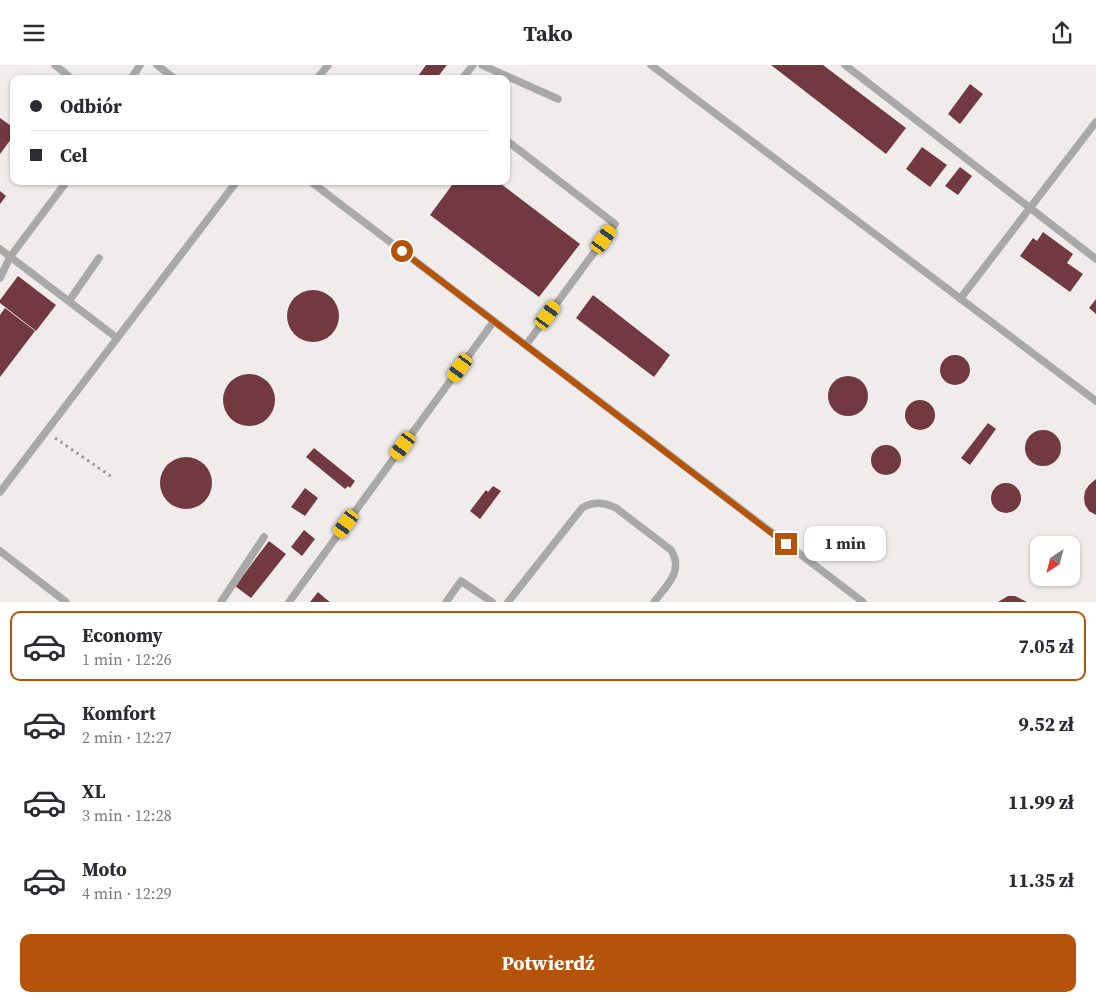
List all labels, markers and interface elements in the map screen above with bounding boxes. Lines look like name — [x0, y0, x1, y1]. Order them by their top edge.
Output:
text: Tako — [523, 18, 573, 48]
icon: menu — [20, 19, 48, 47]
icon: share — [1048, 19, 1076, 47]
text: Odbiór — [60, 93, 122, 119]
text: Cel — [60, 142, 88, 168]
car — [589, 222, 618, 256]
route start — [391, 240, 413, 262]
car — [533, 298, 562, 332]
car — [445, 351, 474, 385]
car — [388, 429, 417, 463]
car — [331, 507, 360, 541]
callout: 1 min — [804, 527, 886, 561]
text: 1 min — [824, 532, 866, 554]
route end — [775, 533, 797, 555]
north arrow — [1030, 536, 1080, 586]
map controls — [1030, 536, 1080, 586]
text: Economy — [82, 622, 163, 648]
icon: car — [22, 624, 67, 669]
text: 7.05 zł — [1018, 633, 1074, 659]
text: 1 min · 12:26 — [82, 648, 172, 670]
text: Komfort — [82, 700, 156, 726]
icon: car — [22, 702, 67, 747]
text: 9.52 zł — [1018, 711, 1074, 737]
text: 2 min · 12:27 — [82, 726, 172, 748]
text: XL — [82, 778, 105, 804]
icon: car — [22, 780, 67, 825]
text: 11.99 zł — [1008, 789, 1074, 815]
text: 3 min · 12:28 — [82, 804, 172, 826]
text: Moto — [82, 856, 127, 882]
icon: car — [22, 858, 67, 903]
text: 11.35 zł — [1008, 867, 1074, 893]
text: 4 min · 12:29 — [82, 882, 172, 904]
button: Potwierdź — [20, 934, 1076, 992]

